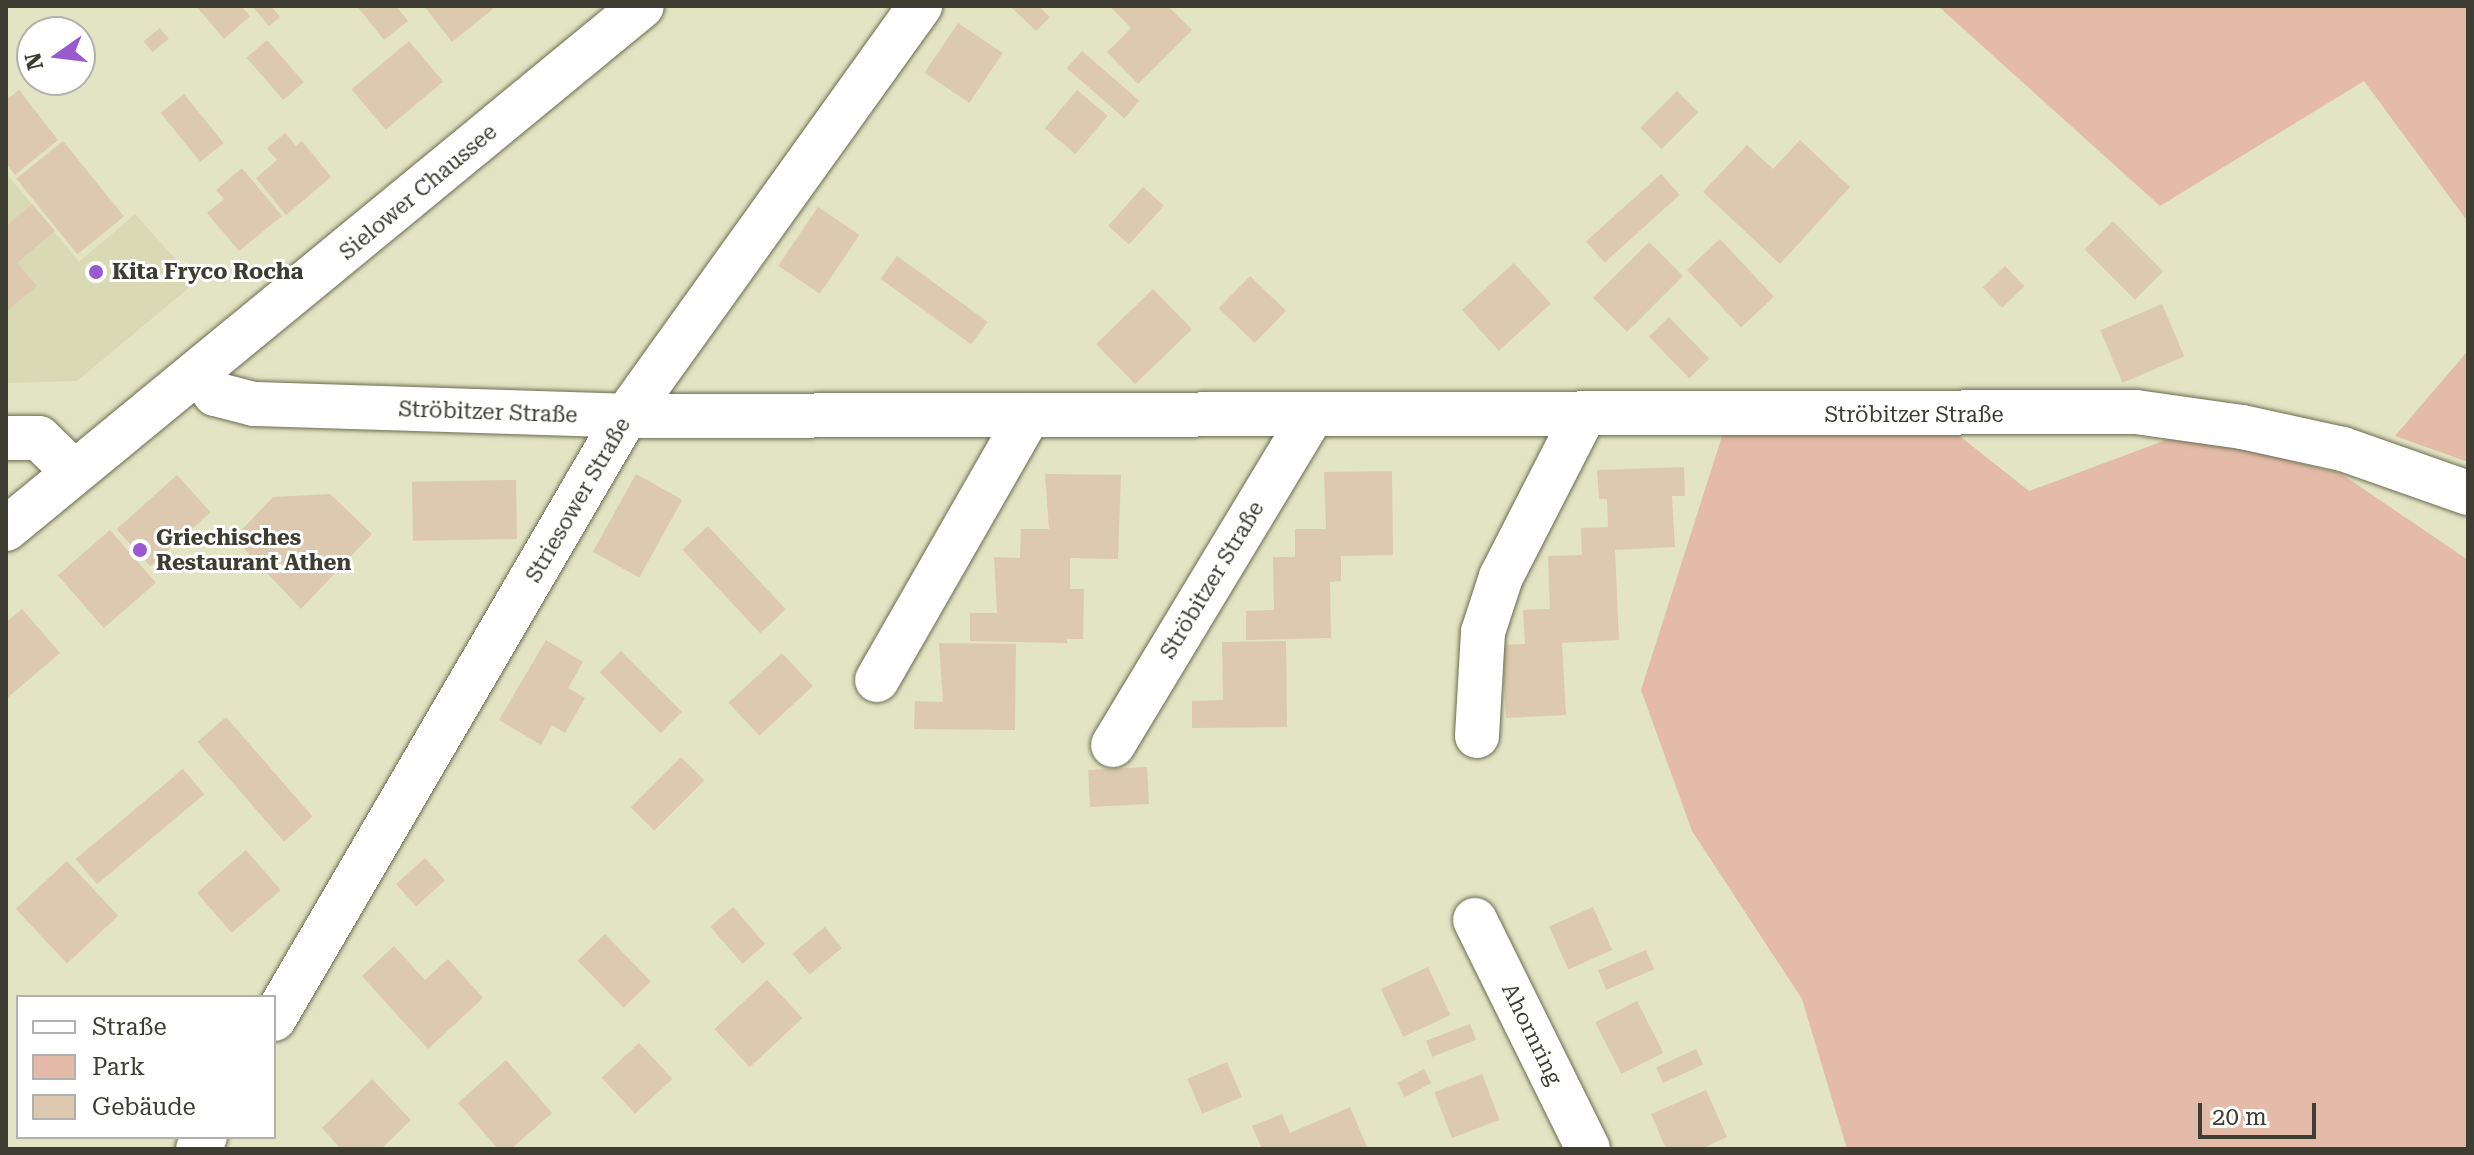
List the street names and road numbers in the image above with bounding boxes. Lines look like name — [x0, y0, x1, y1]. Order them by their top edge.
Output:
street label: Sielower Chaussee — [334, 118, 502, 266]
street label: Ströbitzer Straße — [398, 396, 578, 428]
street label: Ströbitzer Straße — [1824, 402, 2004, 428]
street label: Striesower Straße — [520, 413, 636, 587]
street label: Ströbitzer Straße — [1155, 496, 1269, 664]
street label: Ahornring — [1496, 979, 1568, 1089]

